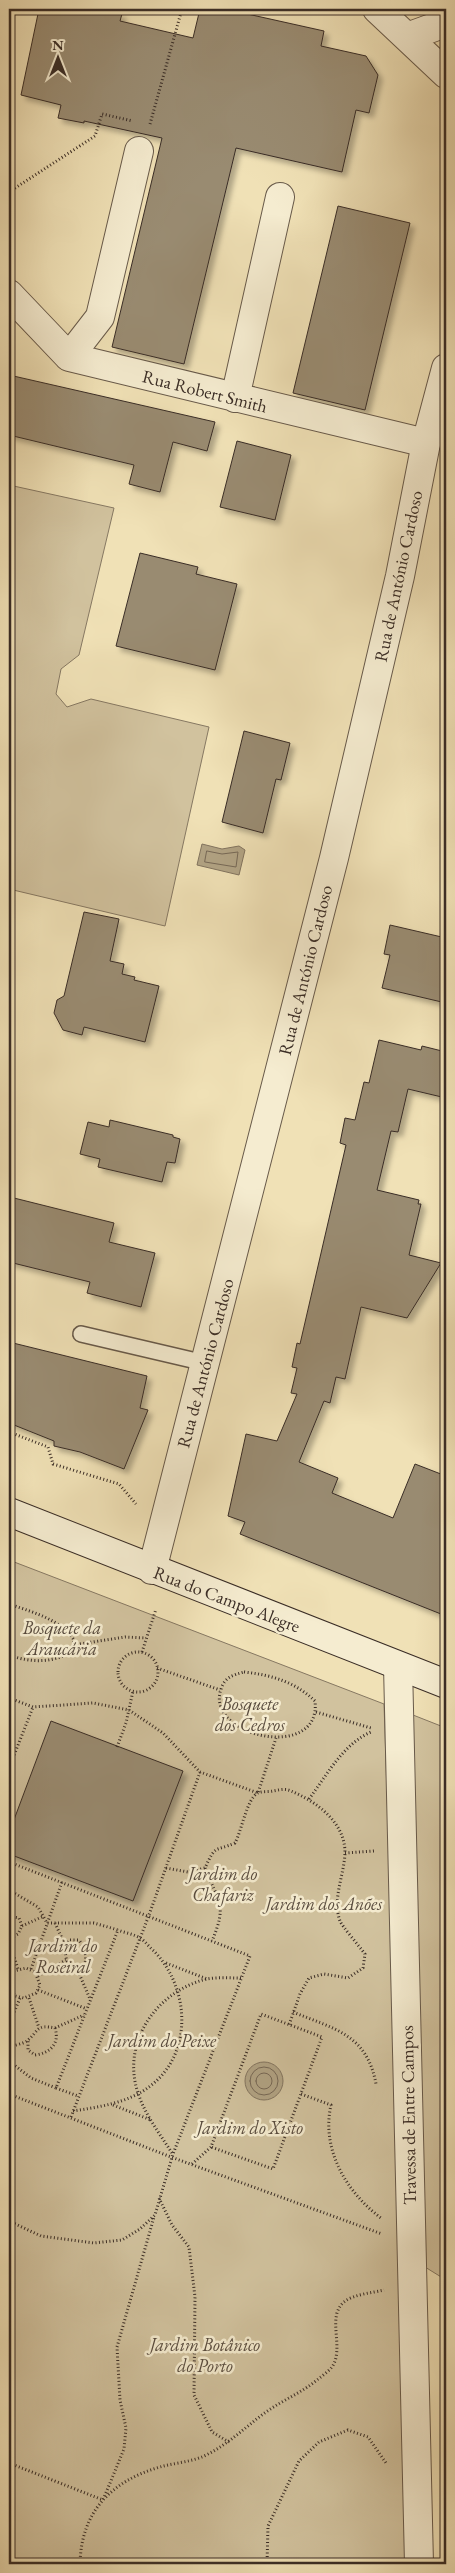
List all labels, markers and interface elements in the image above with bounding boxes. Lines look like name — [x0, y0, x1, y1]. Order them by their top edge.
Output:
north arrow — [32, 32, 82, 82]
text: N — [52, 36, 64, 54]
street label: Rua Robert Smith — [140, 364, 270, 418]
street label: Rua de António Cardoso — [369, 488, 427, 664]
street label: Rua de António Cardoso — [273, 882, 337, 1057]
street label: Rua de António Cardoso — [171, 1276, 239, 1450]
street label: Rua do Campo Alegre — [150, 1560, 304, 1638]
park label: Bosquete da Araucária — [22, 1616, 101, 1660]
park label: Bosquete dos Cedros — [215, 1692, 286, 1736]
park label: Jardim do Chafariz — [185, 1862, 258, 1907]
park label: Jardim dos Anões — [262, 1892, 383, 1915]
park label: Jardim do Roseiral — [25, 1934, 98, 1978]
street label: Travessa de Entre Campos — [395, 2025, 421, 2205]
park label: Jardim do Peixe — [104, 2029, 217, 2052]
park label: Jardim do Xisto — [193, 2116, 303, 2139]
park label: Jardim Botânico do Porto — [146, 2333, 260, 2377]

